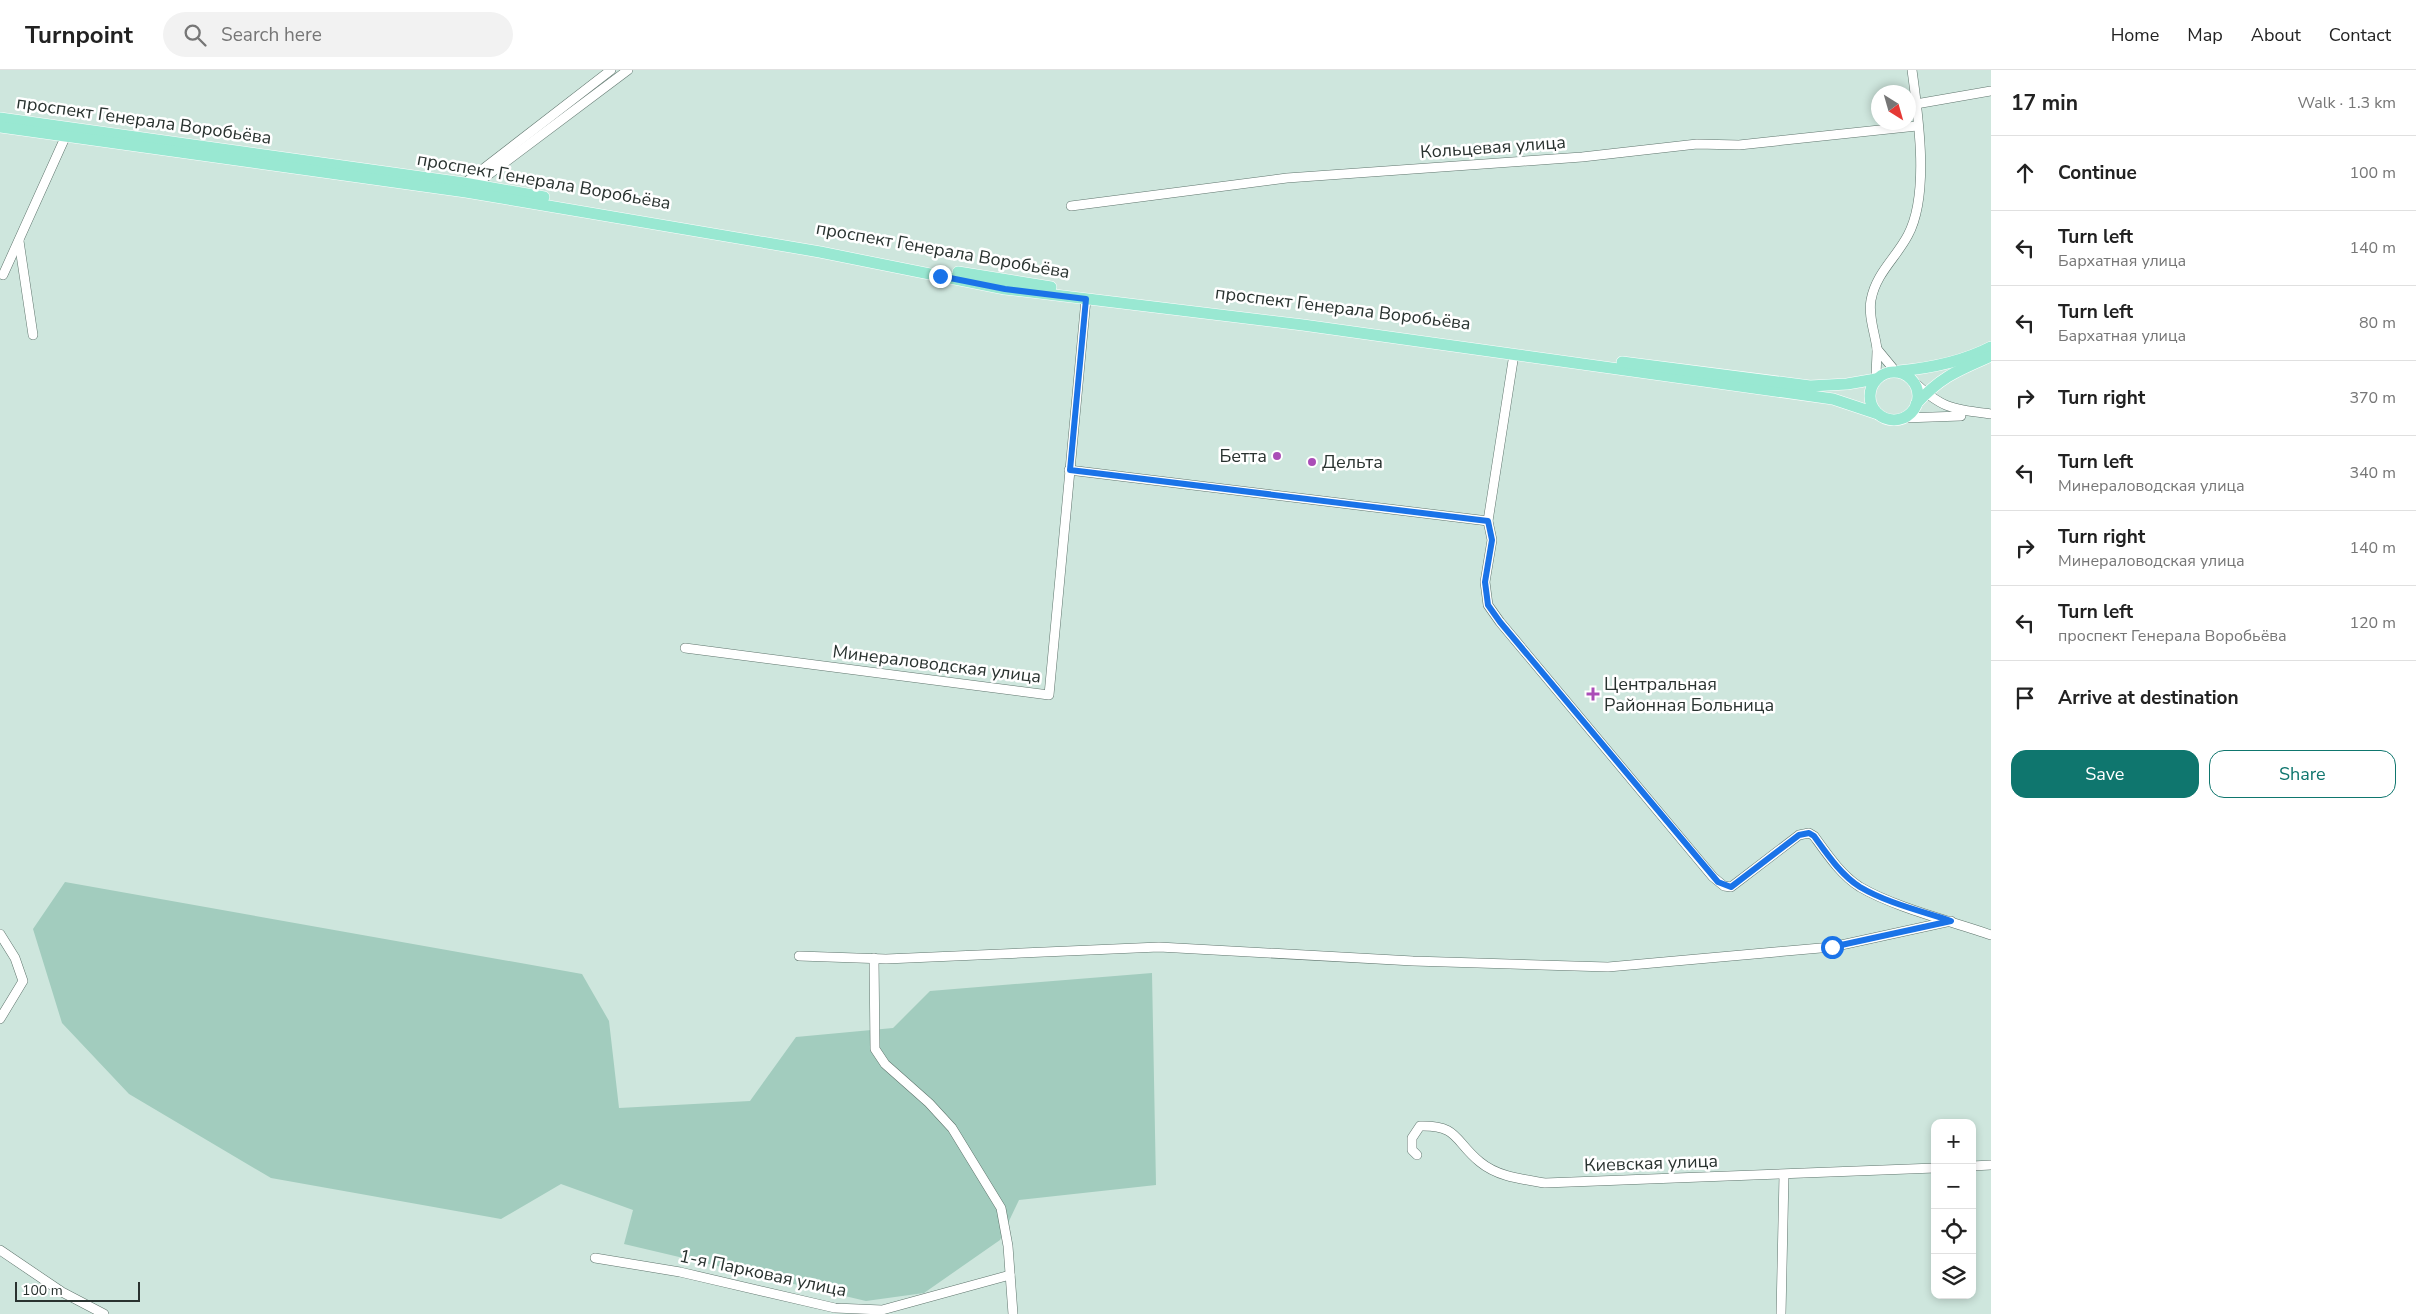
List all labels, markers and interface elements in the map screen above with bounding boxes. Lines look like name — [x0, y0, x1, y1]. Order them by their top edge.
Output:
search box — [163, 12, 513, 57]
text: Turnpoint — [25, 19, 133, 51]
icon: search — [181, 21, 209, 49]
text: Search here — [221, 22, 322, 48]
text: Home — [2111, 23, 2159, 47]
text: Map — [2187, 23, 2223, 47]
text: About — [2251, 23, 2301, 47]
text: Contact — [2329, 23, 2391, 47]
north arrow — [1871, 85, 1916, 130]
text: 17 min — [2011, 89, 2078, 117]
street label: проспект Генерала Воробьёва — [15, 90, 273, 150]
text: Walk · 1.3 km — [2298, 92, 2396, 114]
street label: Кольцевая улица — [1419, 130, 1567, 164]
street label: проспект Генерала Воробьёва — [415, 147, 673, 215]
icon: ahead — [2011, 159, 2039, 187]
text: Continue — [2058, 160, 2137, 186]
text: 100 m — [2349, 162, 2396, 184]
street label: проспект Генерала Воробьёва — [814, 216, 1072, 284]
text: Turn left — [2058, 224, 2133, 250]
icon: left — [2011, 234, 2039, 262]
text: 140 m — [2349, 237, 2396, 259]
text: Бархатная улица — [2058, 250, 2186, 272]
route end — [929, 265, 952, 288]
street label: проспект Генерала Воробьёва — [1214, 280, 1472, 336]
text: Turn left — [2058, 299, 2133, 325]
icon: left — [2011, 309, 2039, 337]
text: 80 m — [2359, 312, 2396, 334]
text: Бархатная улица — [2058, 325, 2186, 347]
icon: right — [2011, 384, 2039, 412]
text: Turn right — [2058, 385, 2145, 411]
text: 370 m — [2349, 387, 2396, 409]
place label: Бетта — [1219, 444, 1267, 468]
text: Turn left — [2058, 449, 2133, 475]
marker: Бетта — [1271, 450, 1283, 462]
place label: Дельта — [1322, 450, 1383, 474]
marker: Дельта — [1306, 456, 1318, 468]
icon: left — [2011, 459, 2039, 487]
text: 340 m — [2349, 462, 2396, 484]
text: Минераловодская улица — [2058, 475, 2245, 497]
text: Turn right — [2058, 524, 2145, 550]
icon: right — [2011, 534, 2039, 562]
text: 140 m — [2349, 537, 2396, 559]
text: Минераловодская улица — [2058, 550, 2245, 572]
text: Turn left — [2058, 599, 2133, 625]
icon: left — [2011, 609, 2039, 637]
text: 120 m — [2349, 612, 2396, 634]
text: проспект Генерала Воробьёва — [2058, 625, 2287, 647]
street label: Минераловодская улица — [831, 639, 1043, 689]
place label: Центральная Районная Больница — [1604, 672, 1774, 717]
icon: arrive — [2011, 684, 2039, 712]
text: Arrive at destination — [2058, 685, 2239, 711]
marker: Центральная Районная Больница — [1586, 687, 1600, 701]
button: Save — [2011, 750, 2199, 798]
button: Share — [2209, 750, 2396, 798]
route start — [1821, 936, 1844, 959]
map controls — [1931, 1119, 1976, 1299]
button: + — [1931, 1119, 1976, 1164]
street label: Киевская улица — [1584, 1149, 1718, 1177]
button: − — [1931, 1164, 1976, 1209]
button: locate — [1931, 1209, 1976, 1254]
street label: 1-я Парковая улица — [677, 1244, 849, 1302]
button: layers — [1931, 1254, 1976, 1299]
scale bar — [15, 1279, 140, 1302]
text: 100 m — [22, 1281, 63, 1300]

